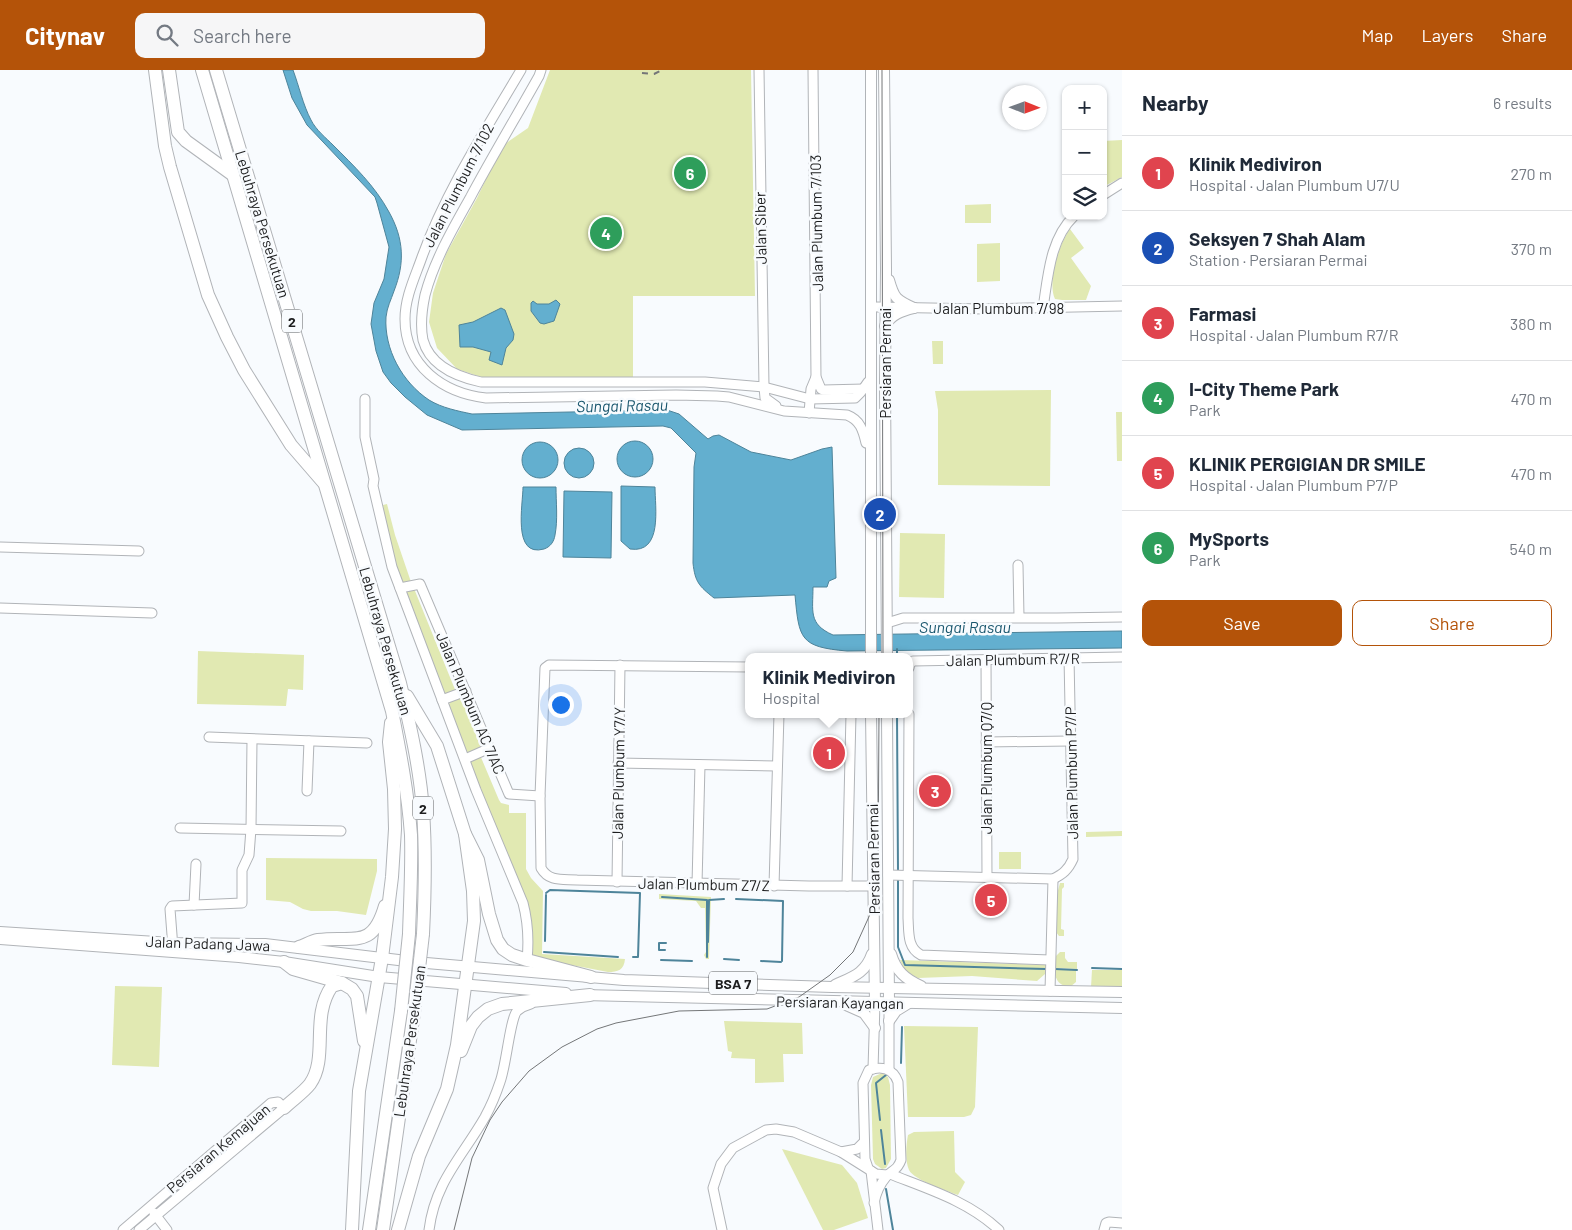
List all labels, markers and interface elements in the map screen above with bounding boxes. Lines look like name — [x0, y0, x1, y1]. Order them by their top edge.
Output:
search box — [135, 13, 485, 58]
text: Citynav — [25, 21, 105, 50]
icon: search — [153, 21, 181, 49]
text: Search here — [193, 24, 292, 47]
text: Map — [1361, 24, 1393, 46]
text: Layers — [1421, 24, 1474, 46]
text: Share — [1502, 24, 1547, 46]
north arrow — [1002, 85, 1047, 130]
map controls — [1062, 85, 1107, 220]
button: + — [1062, 85, 1107, 130]
text: Nearby — [1142, 90, 1208, 115]
text: 6 results — [1493, 93, 1552, 112]
street label: Jalan Plumbum 7/102 — [419, 120, 497, 250]
button: − — [1062, 130, 1107, 175]
street label: Lebuhraya Persekutuan — [232, 148, 294, 300]
text: Klinik Mediviron — [1189, 152, 1322, 175]
pin: 6 — [674, 154, 706, 192]
street label: Jalan Plumbum 7/103 — [806, 155, 826, 291]
text: 1 — [1155, 164, 1161, 183]
text: 270 m — [1510, 164, 1552, 183]
button: layers — [1062, 175, 1107, 220]
text: Hospital · Jalan Plumbum U7/U — [1189, 175, 1400, 194]
street label: Jalan Siber — [750, 191, 770, 264]
pin: 4 — [590, 214, 622, 252]
text: Seksyen 7 Shah Alam — [1189, 227, 1365, 250]
text: 2 — [1154, 239, 1162, 258]
text: 370 m — [1511, 239, 1552, 258]
text: Station · Persiaran Permai — [1189, 250, 1368, 269]
street label: Jalan Plumbum 7/98 — [934, 299, 1064, 317]
text: Farmasi — [1189, 302, 1256, 325]
street label: Persiaran Permai — [876, 308, 894, 418]
road number: 2 — [282, 310, 302, 332]
text: 3 — [1154, 314, 1162, 333]
text: 380 m — [1510, 314, 1552, 333]
text: Hospital · Jalan Plumbum R7/R — [1189, 325, 1399, 344]
text: I-City Theme Park — [1189, 377, 1339, 400]
text: 4 — [1153, 389, 1163, 408]
text: 470 m — [1511, 389, 1552, 408]
water label: Sungai Rasau — [576, 395, 668, 415]
text: Park — [1189, 400, 1220, 419]
text: KLINIK PERGIGIAN DR SMILE — [1189, 452, 1426, 475]
text: 5 — [1154, 464, 1162, 483]
text: 470 m — [1511, 464, 1552, 483]
text: Hospital · Jalan Plumbum P7/P — [1189, 475, 1398, 494]
pin: 2 — [864, 495, 896, 533]
text: MySports — [1189, 527, 1269, 550]
text: 6 — [1154, 539, 1162, 558]
text: 540 m — [1509, 539, 1552, 558]
text: Park — [1189, 550, 1220, 569]
street label: Lebuhraya Persekutuan — [356, 565, 416, 717]
button: Save — [1142, 600, 1342, 646]
button: Share — [1352, 600, 1552, 646]
water label: Sungai Rasau — [919, 617, 1011, 636]
street label: Jalan Plumbum AC 7/AC — [433, 629, 509, 777]
street label: Jalan Plumbum R7/R — [946, 649, 1080, 669]
popup — [745, 653, 913, 718]
text: Klinik Mediviron — [763, 665, 895, 688]
text: Hospital — [763, 688, 820, 707]
your location — [548, 692, 574, 718]
street label: Jalan Plumbum Q7/Q — [977, 702, 995, 834]
street label: Jalan Plumbum P7/P — [1061, 706, 1081, 840]
street label: Jalan Plumbum Y7/Y — [608, 707, 628, 839]
pin: 1 — [813, 734, 845, 772]
pin: 3 — [919, 772, 951, 810]
road number: 2 — [413, 796, 433, 820]
street label: Persiaran Permai — [863, 803, 883, 915]
street label: Jalan Plumbum Z7/Z — [638, 874, 770, 894]
pin: 5 — [975, 881, 1007, 919]
street label: Jalan Padang Jawa — [145, 932, 271, 954]
street label: Lebuhraya Persekutuan — [389, 964, 429, 1118]
road number: BSA 7 — [709, 971, 757, 994]
street label: Persiaran Kayangan — [776, 992, 904, 1012]
street label: Persiaran Kemajuan — [163, 1100, 273, 1196]

